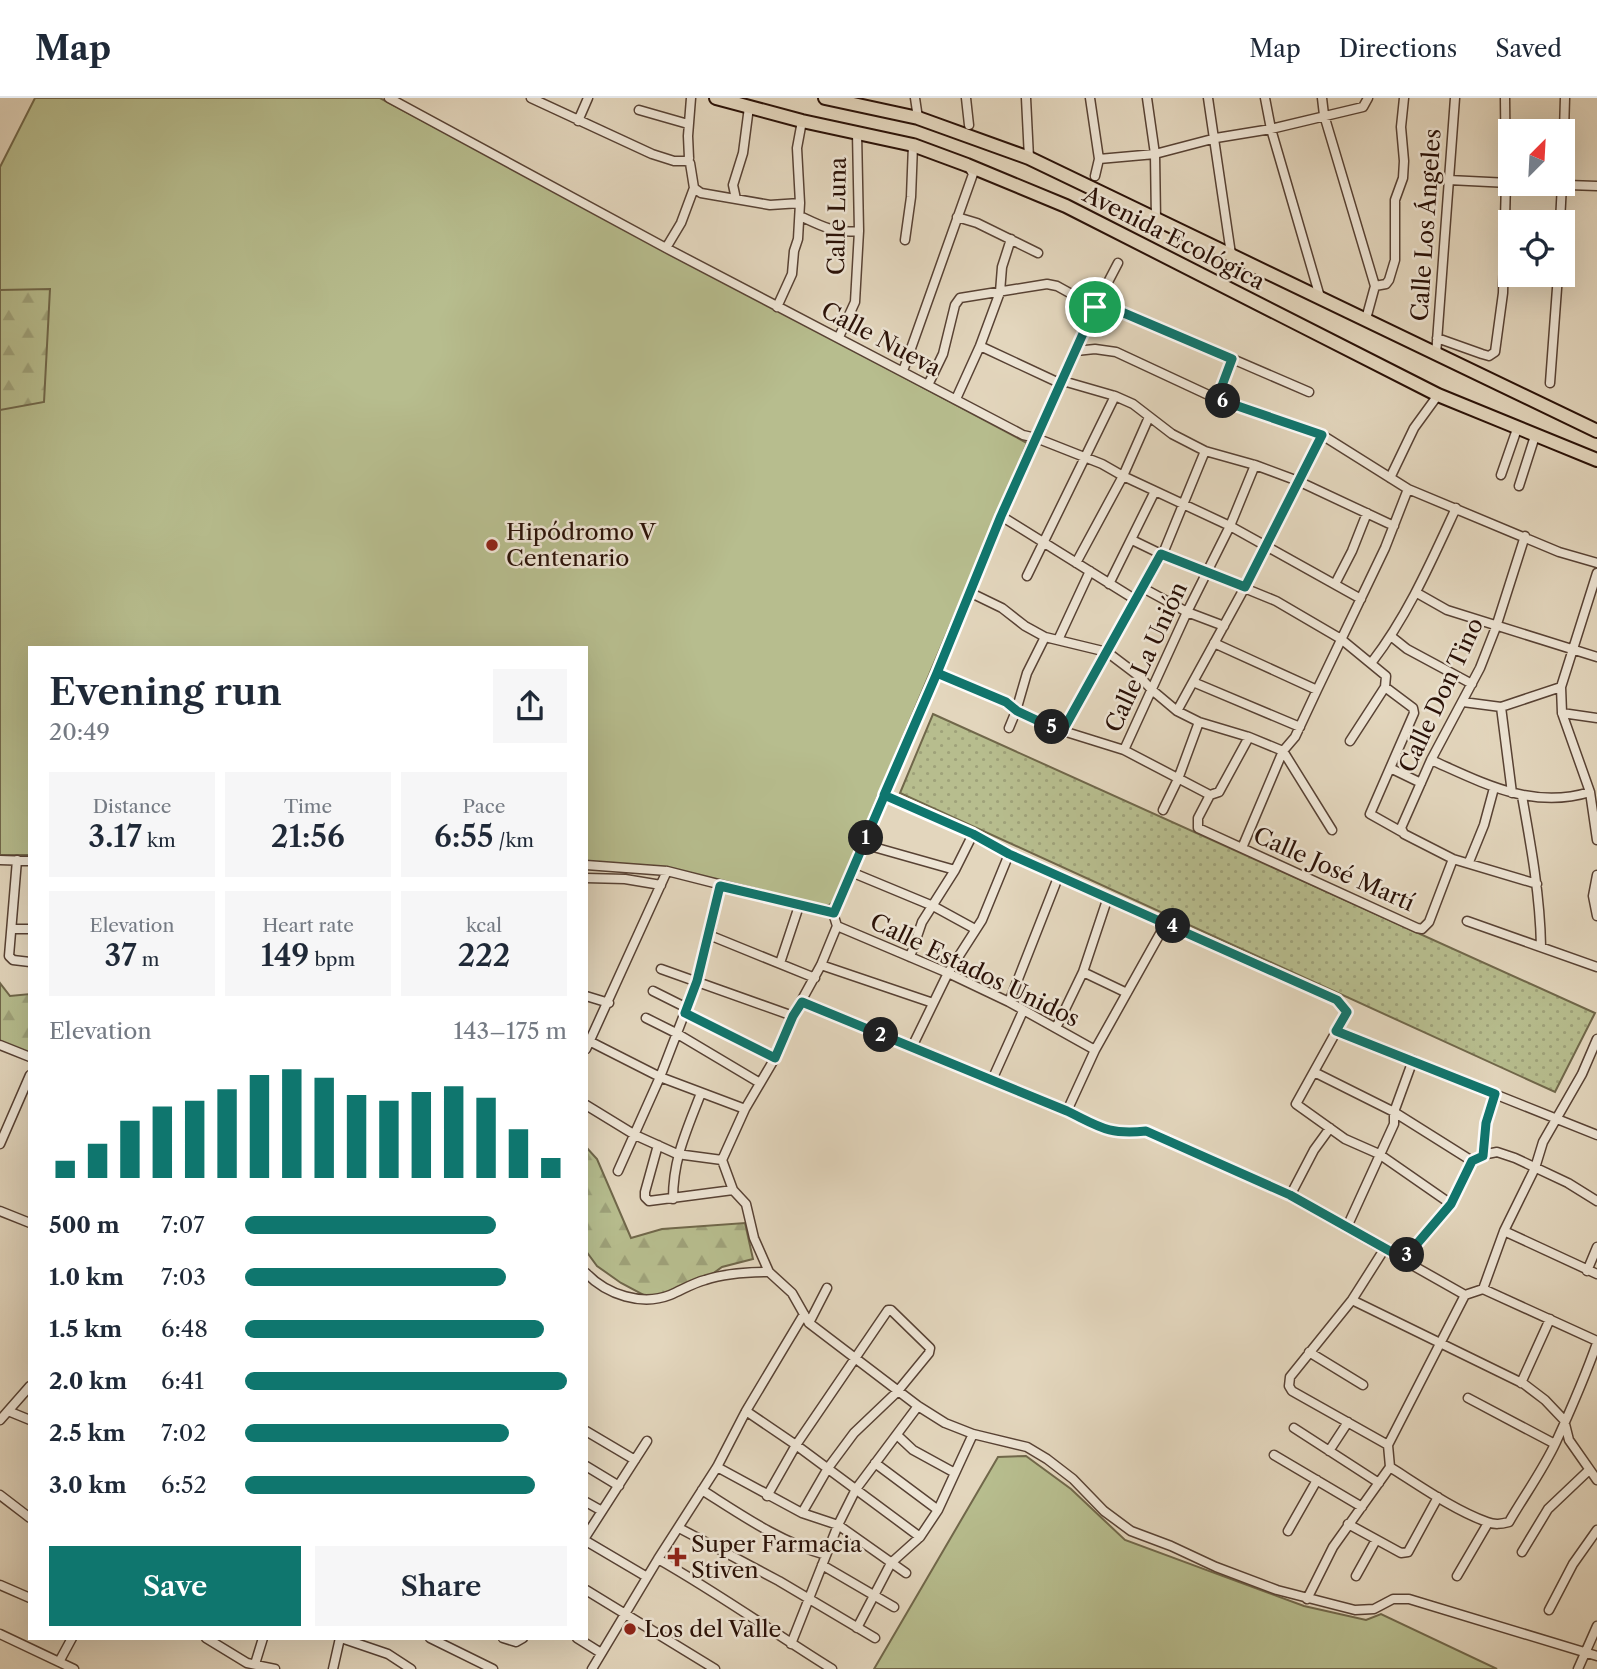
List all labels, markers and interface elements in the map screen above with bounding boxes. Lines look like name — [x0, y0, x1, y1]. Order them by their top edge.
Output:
text: Map — [35, 28, 111, 69]
text: Map — [1249, 34, 1301, 63]
text: Directions — [1339, 34, 1457, 63]
text: Saved — [1495, 34, 1562, 63]
north arrow — [1498, 119, 1575, 196]
map controls — [1498, 119, 1575, 287]
street label: Calle Los Ángeles — [1405, 128, 1447, 322]
street label: Calle Luna — [822, 156, 852, 275]
street label: Avenida Ecológica — [1078, 180, 1270, 296]
button: locate — [1498, 210, 1575, 287]
pin — [1065, 277, 1125, 337]
icon: arrive — [1076, 288, 1114, 326]
street label: Calle Nueva — [816, 296, 946, 383]
pin: 6 — [1206, 384, 1240, 418]
text: 6 — [1217, 389, 1228, 412]
place label: Hipódromo V Centenario — [506, 518, 657, 572]
marker: Hipódromo V Centenario — [484, 537, 500, 553]
street label: Calle La Unión — [1099, 577, 1193, 737]
street label: Calle Don Tino — [1393, 613, 1489, 777]
text: Evening run — [49, 668, 282, 715]
button: share — [493, 669, 567, 743]
pin: 5 — [1034, 710, 1070, 744]
text: 5 — [1046, 715, 1057, 738]
text: 20:49 — [49, 718, 110, 746]
text: Distance — [93, 795, 171, 818]
text: Time — [284, 795, 332, 818]
text: Pace — [463, 795, 505, 818]
text: 3.17 — [88, 818, 142, 855]
text: 21:56 — [271, 818, 345, 855]
text: 6:55 — [434, 818, 493, 855]
pin: 1 — [848, 820, 884, 856]
street label: Calle José Martí — [1249, 821, 1419, 917]
text: 1 — [861, 826, 870, 849]
text: km — [142, 829, 176, 852]
text: /km — [493, 829, 534, 852]
street label: Calle Estados Unidos — [866, 907, 1084, 1033]
pin: 4 — [1156, 908, 1190, 944]
text: Elevation — [90, 914, 174, 937]
text: Heart rate — [262, 914, 354, 937]
text: kcal — [466, 914, 502, 937]
text: 4 — [1167, 914, 1178, 937]
text: 37 — [105, 937, 137, 974]
text: 149 — [261, 937, 309, 974]
text: 222 — [458, 937, 510, 974]
text: m — [137, 948, 159, 971]
text: bpm — [309, 948, 355, 971]
text: Elevation — [49, 1017, 152, 1045]
text: 143–175 m — [453, 1017, 567, 1045]
pin: 2 — [864, 1018, 898, 1052]
text: 2 — [875, 1023, 886, 1046]
text: 500 m — [49, 1211, 120, 1239]
text: 7:07 — [161, 1211, 205, 1239]
pin: 3 — [1390, 1238, 1424, 1272]
text: 3 — [1401, 1243, 1412, 1266]
text: 1.0 km — [49, 1263, 124, 1291]
text: 7:03 — [161, 1263, 206, 1291]
text: 1.5 km — [49, 1315, 122, 1343]
text: 6:48 — [161, 1315, 208, 1343]
text: 2.0 km — [49, 1367, 127, 1395]
text: 6:41 — [161, 1367, 204, 1395]
text: 2.5 km — [49, 1419, 125, 1447]
text: 7:02 — [161, 1419, 207, 1447]
text: 3.0 km — [49, 1471, 127, 1499]
text: 6:52 — [161, 1471, 207, 1499]
place label: Super Farmacia Stiven — [691, 1530, 863, 1584]
button: Save — [49, 1546, 301, 1626]
button: Share — [315, 1546, 567, 1626]
marker: Super Farmacia Stiven — [669, 1549, 685, 1565]
place label: Los del Valle — [644, 1615, 781, 1643]
marker: Los del Valle — [622, 1621, 638, 1637]

